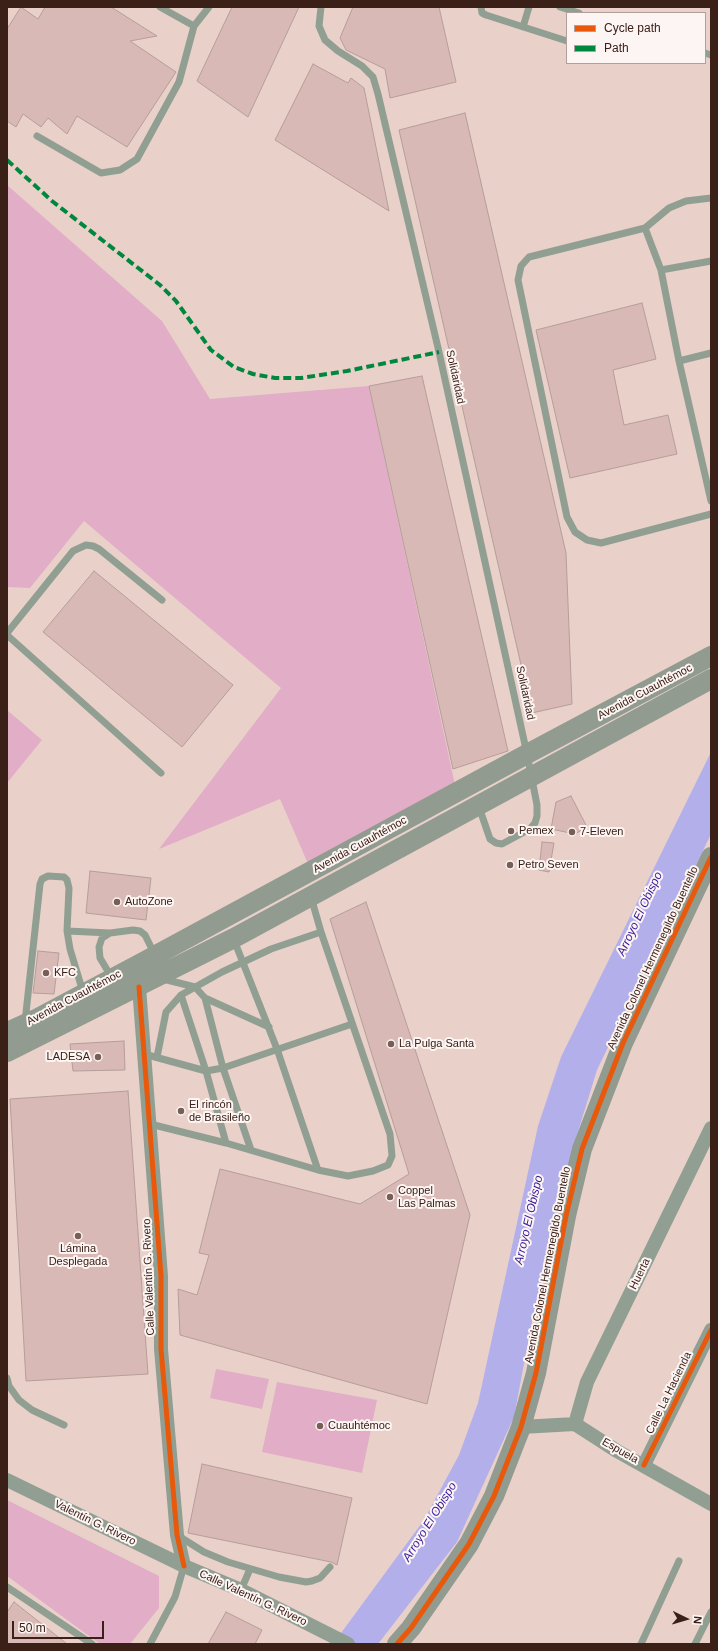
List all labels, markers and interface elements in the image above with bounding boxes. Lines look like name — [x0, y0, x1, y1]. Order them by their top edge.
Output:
legend — [566, 12, 706, 64]
text: Cycle path — [604, 21, 661, 35]
text: Path — [604, 41, 629, 55]
street label: Solidaridad — [443, 349, 467, 405]
street label: Avenida Cuauhtémoc — [596, 662, 694, 722]
street label: Solidaridad — [513, 665, 537, 721]
street label: Avenida Cuauhtémoc — [311, 814, 409, 876]
place label: Pemex — [519, 824, 553, 838]
place label: 7-Eleven — [580, 825, 623, 839]
marker: Pemex — [506, 826, 516, 836]
marker: 7-Eleven — [567, 827, 577, 837]
place label: Petro Seven — [518, 858, 579, 872]
marker: Petro Seven — [505, 860, 515, 870]
street label: Avenida Colonel Hermenegildo Buentello — [605, 864, 701, 1052]
water label: Arroyo El Obispo — [614, 870, 666, 958]
place label: AutoZone — [125, 895, 173, 909]
marker: AutoZone — [112, 897, 122, 907]
place label: KFC — [54, 966, 76, 980]
street label: Avenida Cuauhtémoc — [25, 968, 123, 1028]
marker: KFC — [41, 968, 51, 978]
place label: La Pulga Santa — [399, 1037, 474, 1051]
marker: La Pulga Santa — [386, 1039, 396, 1049]
place label: LADESA — [47, 1050, 90, 1064]
marker: LADESA — [93, 1052, 103, 1062]
place label: El rincón de Brasileño — [189, 1098, 250, 1124]
marker: El rincón de Brasileño — [176, 1106, 186, 1116]
street label: Avenida Colonel Hermenegildo Buentello — [522, 1165, 574, 1365]
water label: Arroyo El Obispo — [512, 1174, 546, 1266]
place label: Coppel Las Palmas — [398, 1184, 455, 1210]
marker: Coppel Las Palmas — [385, 1192, 395, 1202]
street label: Calle Valentín G. Rivero — [140, 1218, 158, 1336]
marker: Lámina Desplegada — [73, 1231, 83, 1241]
place label: Lámina Desplegada — [49, 1242, 107, 1268]
street label: Huerta — [627, 1256, 653, 1292]
street label: Calle La Hacienda — [643, 1350, 695, 1436]
place label: Cuauhtémoc — [328, 1419, 390, 1433]
marker: Cuauhtémoc — [315, 1421, 325, 1431]
street label: Espuela — [599, 1435, 641, 1467]
water label: Arroyo El Obispo — [400, 1480, 460, 1564]
street label: Valentín G. Rivero — [52, 1498, 138, 1548]
street label: Calle Valentín G. Rivero — [197, 1567, 309, 1629]
north arrow — [666, 1599, 706, 1639]
scale bar — [14, 1613, 106, 1639]
text: N — [692, 1616, 704, 1625]
text: 50 m — [19, 1621, 46, 1635]

